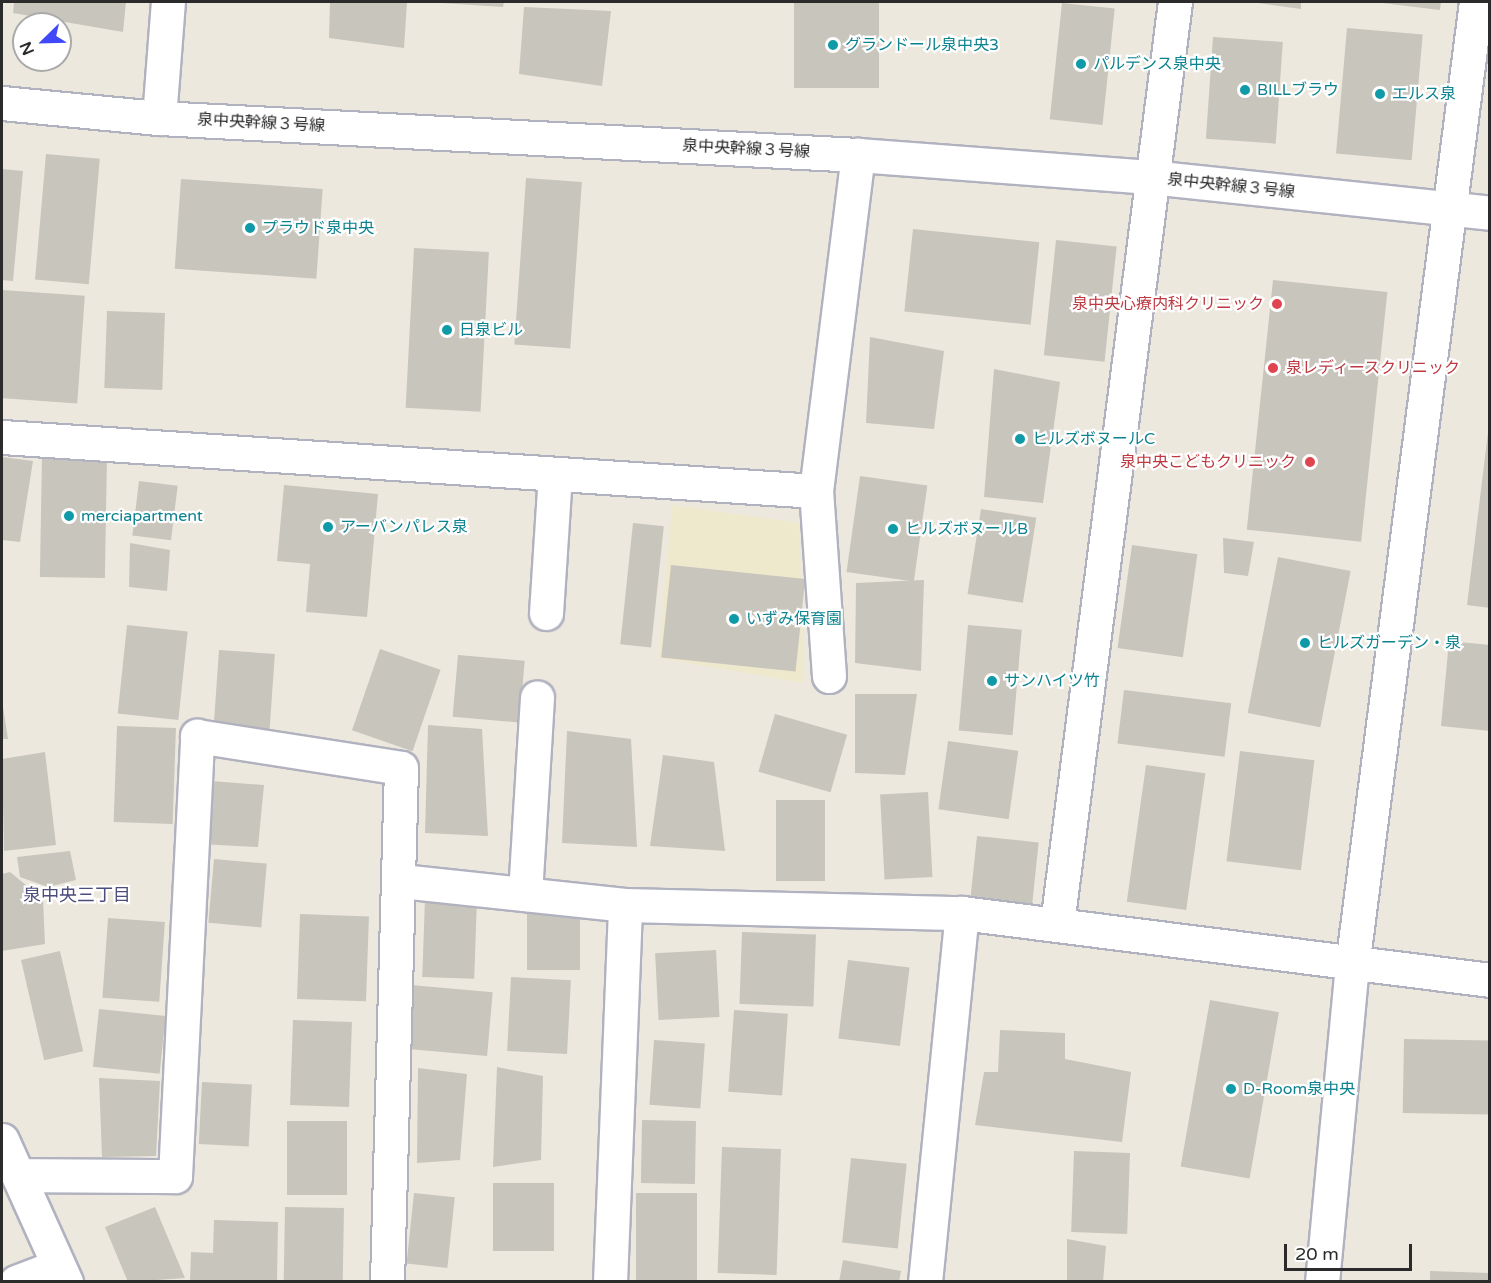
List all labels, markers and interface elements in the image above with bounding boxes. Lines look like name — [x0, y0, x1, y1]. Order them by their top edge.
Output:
north arrow — [12, 12, 72, 72]
place label: グランドール泉中央3 — [845, 35, 999, 55]
text: N — [16, 38, 39, 58]
marker: グランドール泉中央3 — [826, 38, 840, 52]
place label: パルデンス泉中央 — [1093, 54, 1221, 74]
marker: パルデンス泉中央 — [1074, 57, 1088, 71]
place label: BILLブラウ — [1257, 80, 1339, 100]
marker: BILLブラウ — [1238, 83, 1252, 97]
place label: エルス泉 — [1392, 84, 1456, 104]
marker: エルス泉 — [1373, 87, 1387, 101]
street label: 泉中央幹線３号線 — [197, 110, 325, 136]
street label: 泉中央幹線３号線 — [682, 136, 810, 162]
street label: 泉中央幹線３号線 — [1166, 170, 1296, 202]
place label: プラウド泉中央 — [262, 218, 374, 238]
marker: プラウド泉中央 — [243, 221, 257, 235]
place label: 泉中央心療内科クリニック — [1072, 294, 1264, 314]
marker: 泉中央心療内科クリニック — [1268, 295, 1286, 313]
place label: 日泉ビル — [459, 320, 523, 340]
marker: 日泉ビル — [440, 323, 454, 337]
place label: 泉レディースクリニック — [1286, 358, 1462, 378]
marker: 泉レディースクリニック — [1264, 359, 1282, 377]
place label: ヒルズボヌールC — [1032, 429, 1155, 449]
marker: ヒルズボヌールC — [1013, 432, 1027, 446]
place label: 泉中央こどもクリニック — [1120, 452, 1296, 472]
marker: 泉中央こどもクリニック — [1301, 453, 1319, 471]
place label: merciapartment — [81, 506, 203, 526]
marker: merciapartment — [62, 509, 76, 523]
place label: アーバンパレス泉 — [340, 517, 467, 537]
place label: ヒルズボヌールB — [905, 519, 1028, 539]
marker: アーバンパレス泉 — [321, 520, 335, 534]
marker: ヒルズボヌールB — [886, 522, 900, 536]
place label: いずみ保育園 — [746, 609, 842, 629]
marker: いずみ保育園 — [727, 612, 741, 626]
place label: ヒルズガーデン・泉 — [1317, 633, 1461, 653]
marker: ヒルズガーデン・泉 — [1298, 636, 1312, 650]
place label: サンハイツ竹 — [1004, 671, 1100, 691]
marker: サンハイツ竹 — [985, 674, 999, 688]
district label: 泉中央三丁目 — [23, 884, 131, 906]
place label: D-Room泉中央 — [1243, 1079, 1355, 1099]
marker: D-Room泉中央 — [1224, 1082, 1238, 1096]
scale bar — [1287, 1232, 1414, 1270]
text: 20 m — [1295, 1243, 1339, 1265]

